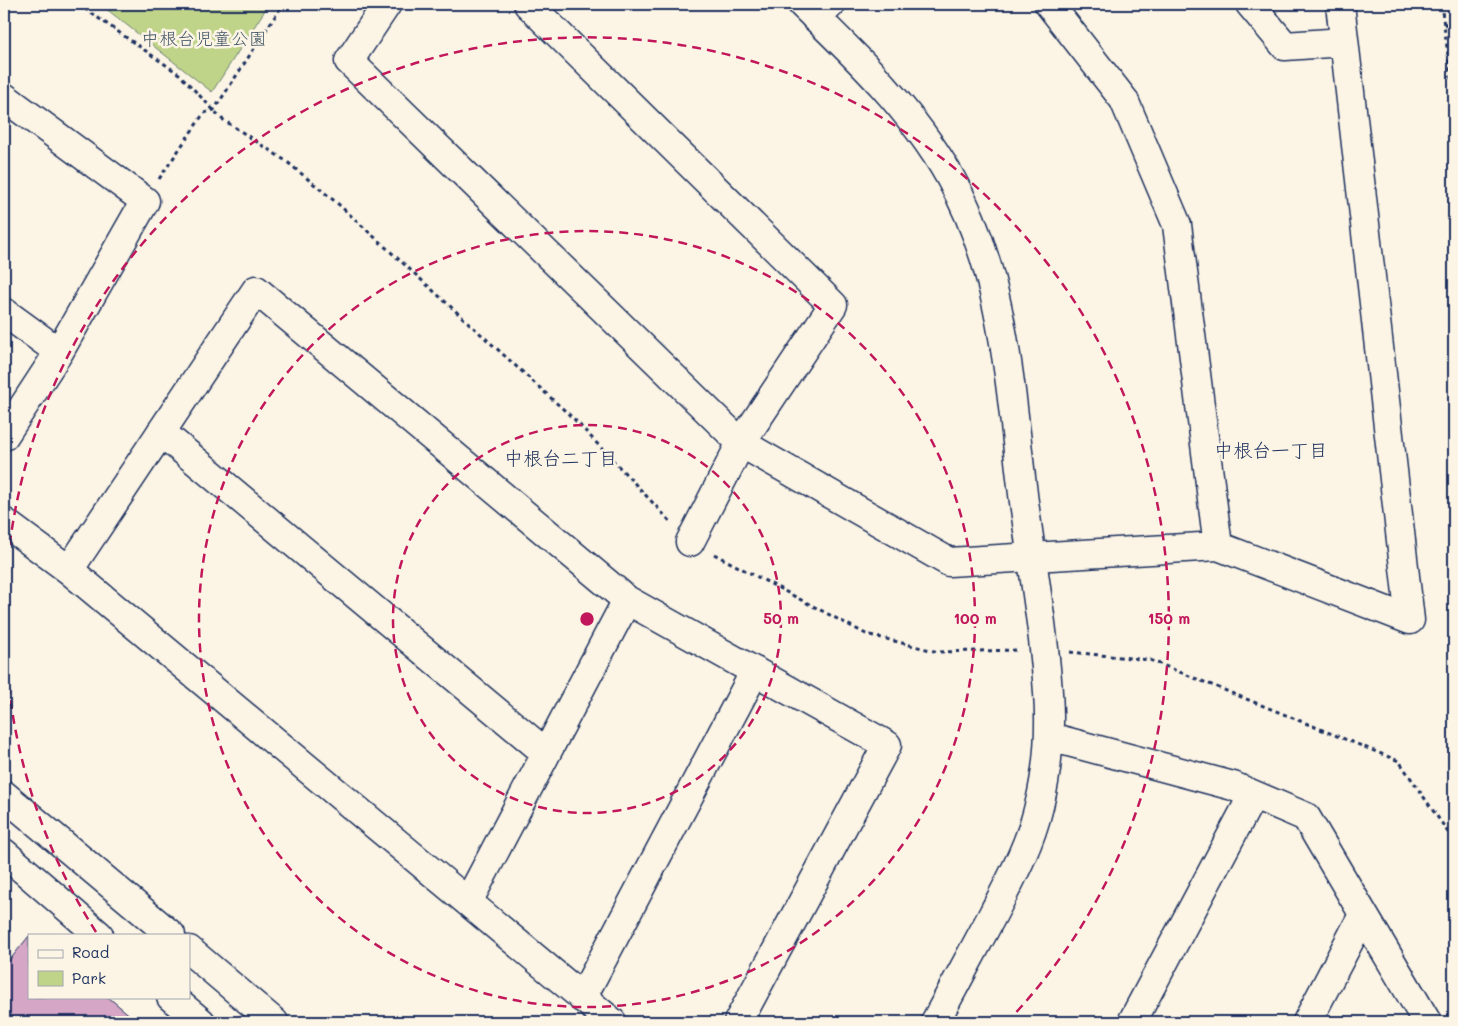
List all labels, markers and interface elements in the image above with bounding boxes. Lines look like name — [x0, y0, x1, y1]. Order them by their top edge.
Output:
park label: 中根台児童公園 — [141, 26, 267, 50]
district label: 中根台一丁目 — [1214, 437, 1328, 462]
district label: 中根台二丁目 — [504, 445, 618, 470]
text: 50 m — [763, 608, 799, 628]
text: 100 m — [953, 608, 997, 628]
text: 150 m — [1148, 608, 1190, 628]
centre of rings — [578, 610, 596, 628]
legend — [28, 934, 190, 998]
text: Road — [72, 942, 109, 962]
text: Park — [72, 968, 106, 988]

